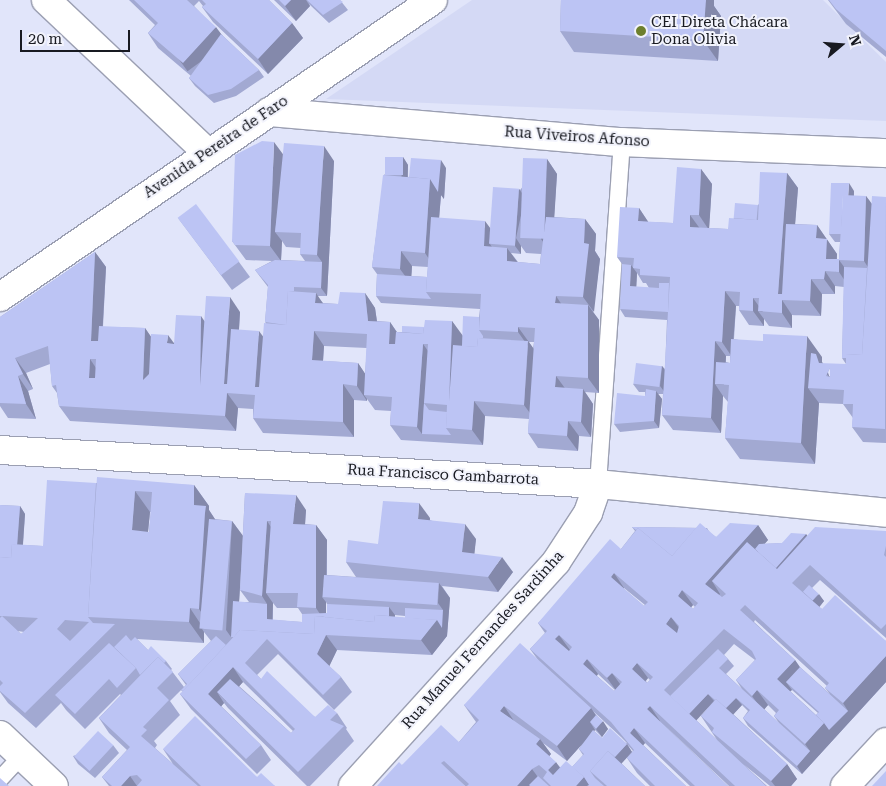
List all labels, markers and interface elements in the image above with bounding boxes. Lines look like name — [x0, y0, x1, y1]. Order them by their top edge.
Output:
place label: CEI Direta Chácara Dona Olivia — [651, 13, 788, 48]
scale bar — [22, 20, 132, 52]
north arrow — [816, 20, 866, 70]
marker: CEI Direta Chácara Dona Olivia — [635, 25, 647, 37]
text: 20 m — [28, 30, 62, 48]
text: N — [846, 33, 865, 48]
street label: Avenida Pereira de Faro — [140, 92, 292, 202]
street label: Rua Viveiros Afonso — [504, 123, 650, 151]
street label: Rua Francisco Gambarrota — [347, 461, 539, 489]
street label: Rua Manuel Fernandes Sardinha — [398, 547, 568, 733]

